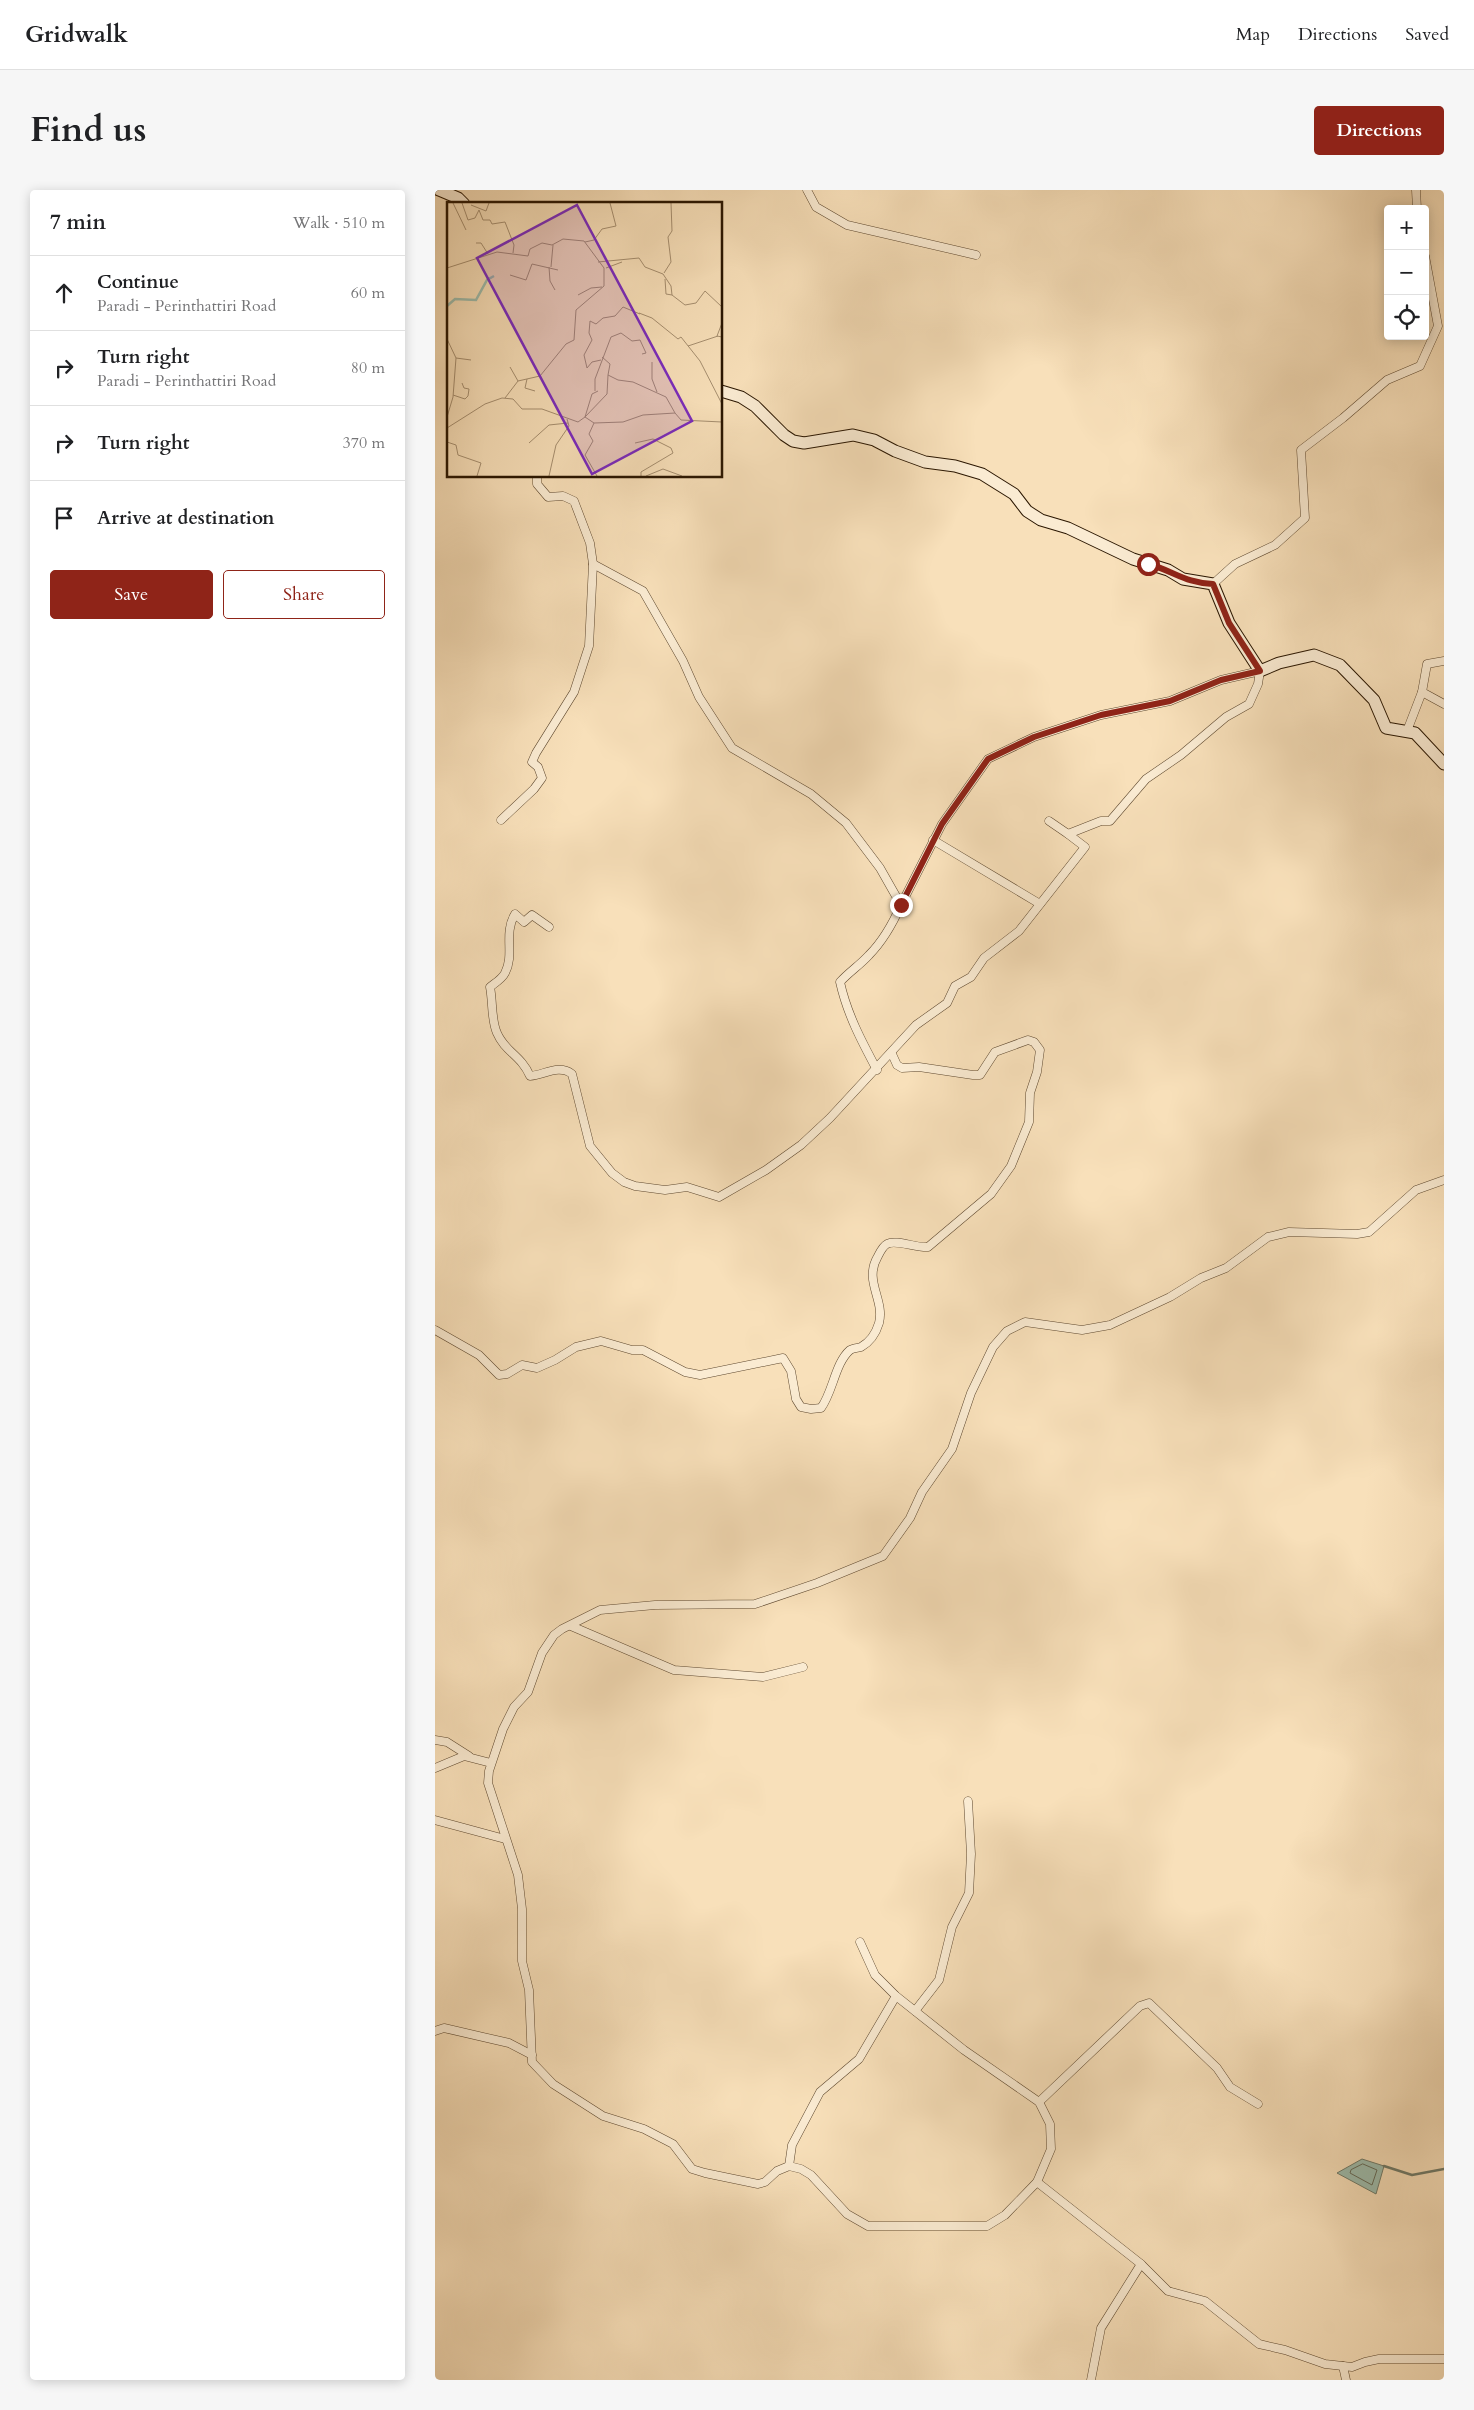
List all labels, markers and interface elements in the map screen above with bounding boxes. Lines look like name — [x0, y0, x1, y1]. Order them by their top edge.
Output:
text: Gridwalk — [25, 18, 128, 51]
text: Map — [1236, 22, 1270, 47]
text: Directions — [1298, 22, 1377, 47]
text: Saved — [1405, 22, 1449, 47]
text: Find us — [30, 106, 146, 154]
button: Directions — [1314, 106, 1444, 155]
inset map — [447, 202, 723, 478]
map controls — [1384, 205, 1429, 340]
button: + — [1384, 205, 1429, 250]
text: 7 min — [50, 208, 106, 237]
text: Walk · 510 m — [293, 212, 385, 234]
button: − — [1384, 250, 1429, 295]
text: Continue — [97, 269, 179, 295]
icon: ahead — [50, 279, 78, 307]
text: 60 m — [351, 282, 385, 304]
text: Paradi - Perinthattiri Road — [97, 295, 276, 317]
button: locate — [1384, 295, 1429, 340]
text: Turn right — [97, 344, 189, 370]
icon: right — [50, 354, 78, 382]
text: 80 m — [351, 357, 385, 379]
text: Paradi - Perinthattiri Road — [97, 370, 276, 392]
icon: right — [50, 429, 78, 457]
text: Turn right — [97, 430, 189, 456]
text: 370 m — [343, 432, 385, 454]
icon: arrive — [50, 504, 78, 532]
text: Arrive at destination — [97, 505, 274, 531]
route start — [1137, 553, 1160, 576]
button: Save — [50, 570, 213, 619]
button: Share — [223, 570, 385, 619]
route end — [890, 894, 913, 917]

